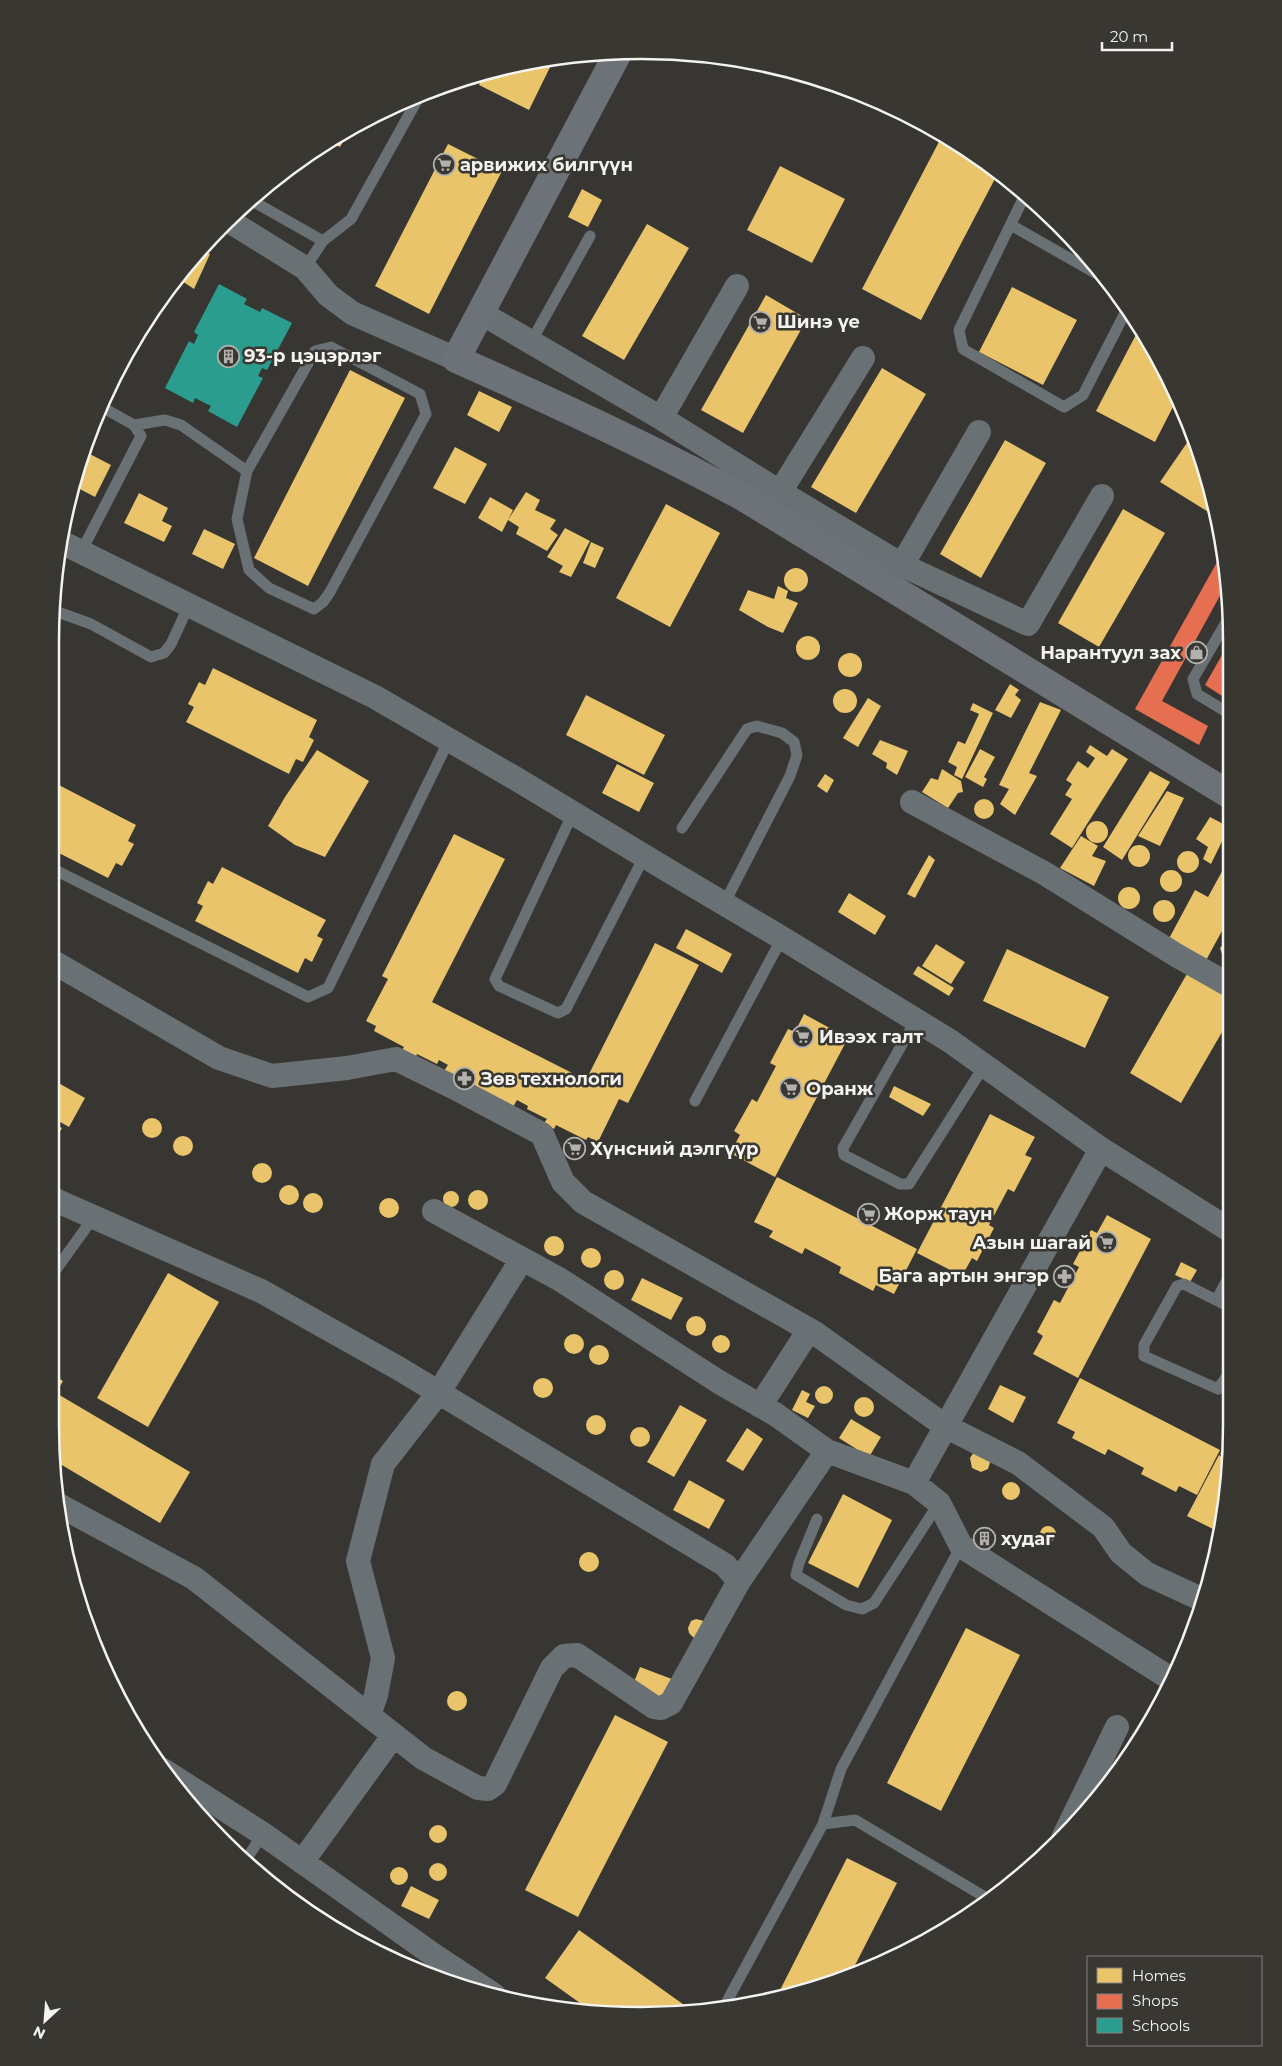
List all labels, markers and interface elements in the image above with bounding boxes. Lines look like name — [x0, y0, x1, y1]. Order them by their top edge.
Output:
scale bar — [1102, 20, 1172, 52]
text: 20 m — [1110, 27, 1148, 46]
supermarket icon: арвижих билгүүн — [432, 153, 456, 177]
place label: арвижих билгүүн — [460, 154, 633, 176]
supermarket icon: Шинэ үе — [749, 310, 773, 334]
place label: Шинэ үе — [777, 311, 860, 333]
building icon: 93-р цэцэрлэг — [216, 344, 240, 368]
place label: 93-р цэцэрлэг — [244, 345, 382, 367]
shop icon: Нарантуул зах — [1185, 641, 1209, 665]
place label: Нарантуул зах — [1040, 642, 1181, 664]
supermarket icon: Ивээх галт — [791, 1025, 815, 1049]
place label: Ивээх галт — [819, 1026, 924, 1048]
pharmacy icon: Зөв технологи — [453, 1067, 477, 1091]
place label: Зөв технологи — [480, 1068, 622, 1090]
supermarket icon: Оранж — [778, 1077, 802, 1101]
place label: Оранж — [806, 1078, 874, 1100]
supermarket icon: Хүнсний дэлгүүр — [562, 1137, 586, 1161]
place label: Хүнсний дэлгүүр — [590, 1138, 759, 1160]
supermarket icon: Жорж таун — [856, 1202, 880, 1226]
place label: Жорж таун — [884, 1203, 992, 1225]
supermarket icon: Азын шагай — [1095, 1231, 1119, 1255]
place label: Азын шагай — [972, 1232, 1091, 1254]
pharmacy icon: Бага артын энгэр — [1053, 1264, 1077, 1288]
place label: Бага артын энгэр — [878, 1265, 1049, 1287]
building icon: худаг — [973, 1527, 997, 1551]
place label: худаг — [1001, 1528, 1055, 1550]
legend — [1087, 1956, 1262, 2046]
text: Homes — [1132, 1966, 1186, 1985]
text: Shops — [1132, 1991, 1178, 2010]
north arrow — [20, 1996, 70, 2046]
text: Schools — [1132, 2016, 1190, 2035]
text: N — [30, 2022, 48, 2043]

